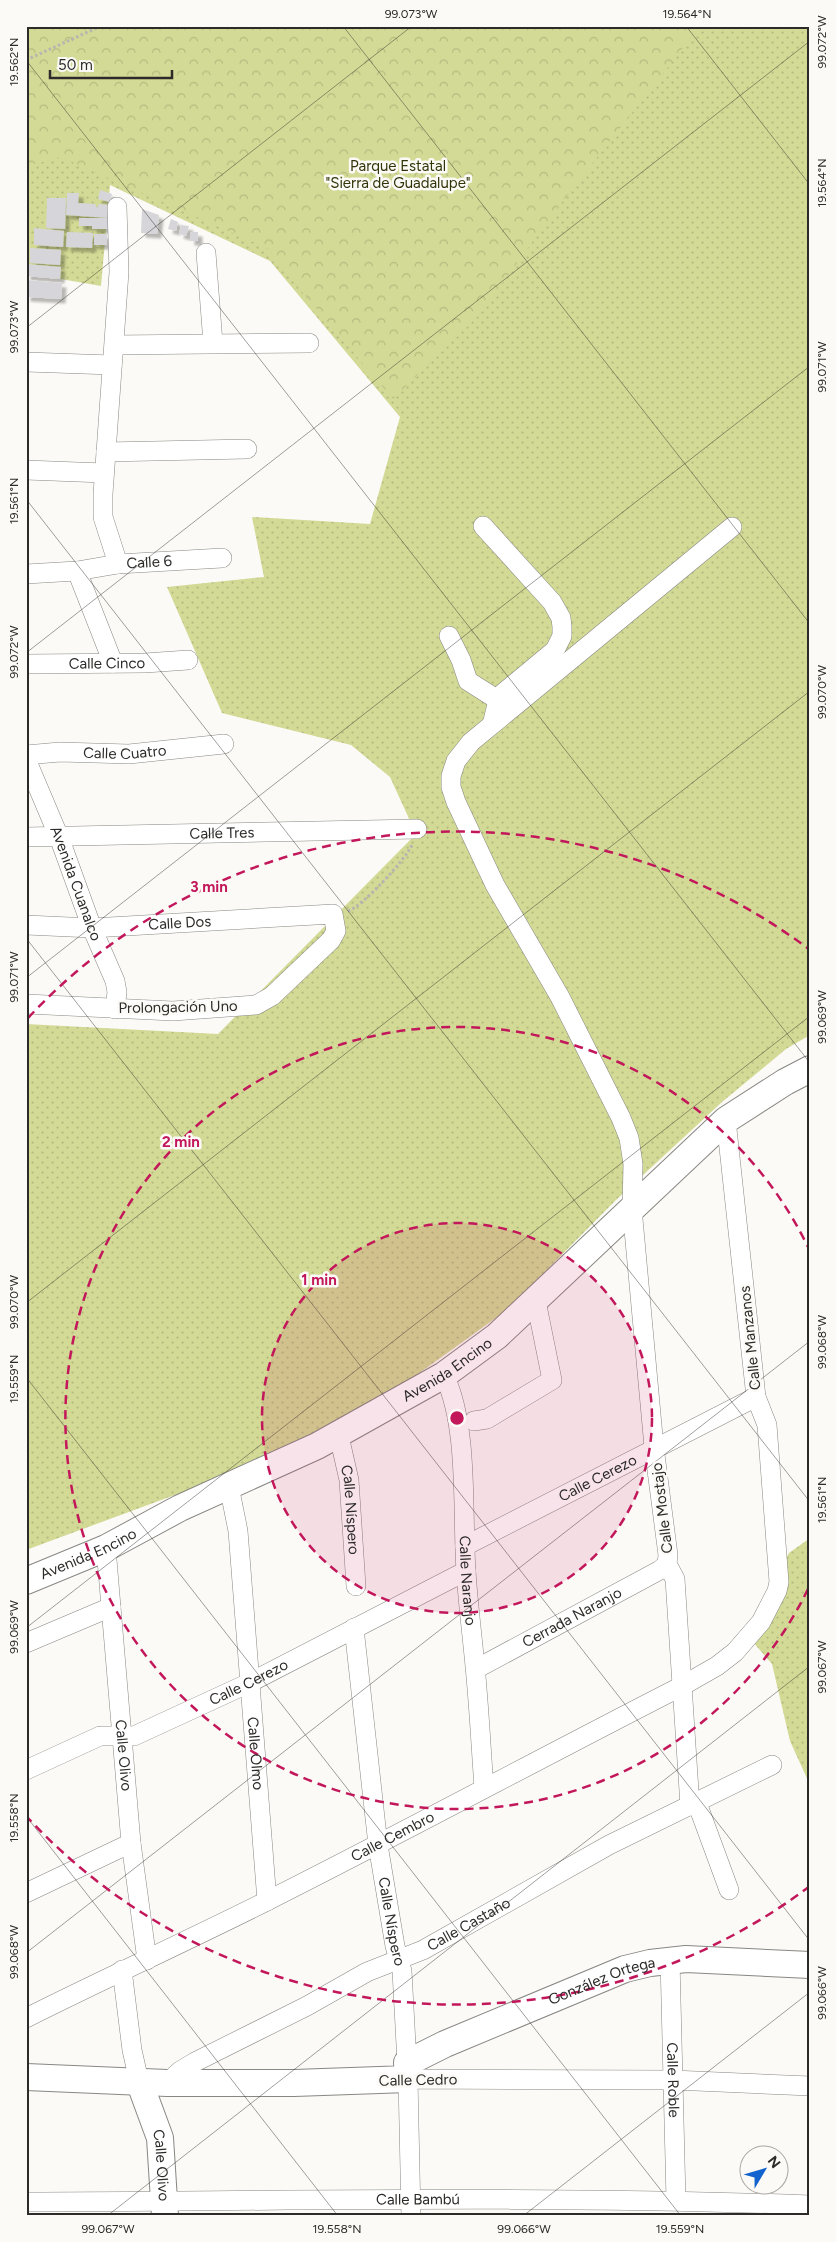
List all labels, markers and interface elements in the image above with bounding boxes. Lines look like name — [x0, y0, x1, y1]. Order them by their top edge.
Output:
text: 99.073°W — [385, 7, 438, 21]
text: 19.564°N — [662, 7, 712, 21]
text: 99.072°W — [815, 15, 829, 68]
text: 19.562°N — [7, 38, 21, 86]
scale bar — [50, 48, 172, 80]
text: 50 m — [58, 56, 93, 74]
park label: Parque Estatal "Sierra de Guadalupe" — [325, 157, 471, 192]
text: 19.564°N — [815, 158, 829, 208]
text: 99.073°W — [7, 300, 21, 353]
text: 99.071°W — [815, 341, 829, 393]
text: 19.561°N — [7, 478, 21, 524]
street label: Calle 6 — [126, 552, 173, 572]
text: 99.072°W — [7, 625, 21, 678]
street label: Calle Cinco — [69, 654, 146, 673]
text: 99.070°W — [815, 665, 829, 719]
street label: Calle Cuatro — [83, 741, 168, 763]
street label: Avenida Cuanalco — [46, 823, 106, 944]
street label: Calle Tres — [189, 823, 255, 843]
text: 3 min — [190, 878, 228, 896]
street label: Calle Dos — [148, 912, 212, 934]
text: 99.071°W — [7, 951, 21, 1003]
text: 99.069°W — [815, 990, 829, 1044]
street label: Prolongación Uno — [118, 997, 238, 1017]
text: 2 min — [162, 1133, 200, 1151]
text: 1 min — [301, 1271, 337, 1289]
text: 99.070°W — [7, 1275, 21, 1329]
street label: Calle Manzanos — [736, 1285, 764, 1391]
text: 99.068°W — [815, 1315, 829, 1369]
street label: Avenida Encino — [399, 1334, 496, 1406]
text: 19.559°N — [7, 1355, 21, 1403]
centre of rings — [448, 1409, 466, 1427]
street label: Calle Cerezo — [556, 1450, 640, 1506]
street label: Calle Mostajo — [647, 1461, 676, 1554]
street label: Calle Níspero — [337, 1463, 363, 1556]
text: 19.561°N — [815, 1477, 829, 1523]
street label: Avenida Encino — [37, 1524, 140, 1583]
street label: Calle Naranjo — [456, 1535, 480, 1627]
street label: Cerrada Naranjo — [519, 1583, 625, 1651]
text: 99.069°W — [7, 1600, 21, 1654]
text: 99.067°W — [815, 1640, 829, 1693]
street label: Calle Cerezo — [206, 1655, 291, 1709]
street label: Calle Olmo — [244, 1716, 267, 1791]
street label: Calle Olivo — [112, 1719, 136, 1792]
text: 19.558°N — [7, 1793, 21, 1843]
street label: Calle Cembro — [348, 1807, 438, 1866]
street label: Calle Níspero — [375, 1876, 409, 1968]
street label: Calle Castaño — [424, 1893, 514, 1955]
text: 99.068°W — [7, 1925, 21, 1979]
street label: González Ortega — [546, 1953, 656, 2009]
text: 99.066°W — [815, 1966, 829, 2020]
street label: Calle Roble — [663, 2042, 683, 2118]
street label: Calle Cedro — [379, 2070, 458, 2090]
street label: Calle Olivo — [149, 2127, 173, 2202]
north arrow — [738, 2144, 788, 2194]
text: N — [764, 2153, 784, 2172]
street label: Calle Bambú — [376, 2190, 460, 2209]
text: 99.067°W — [82, 2222, 135, 2236]
text: 19.558°N — [312, 2222, 362, 2236]
text: 99.066°W — [497, 2222, 551, 2236]
text: 19.559°N — [656, 2222, 704, 2236]

